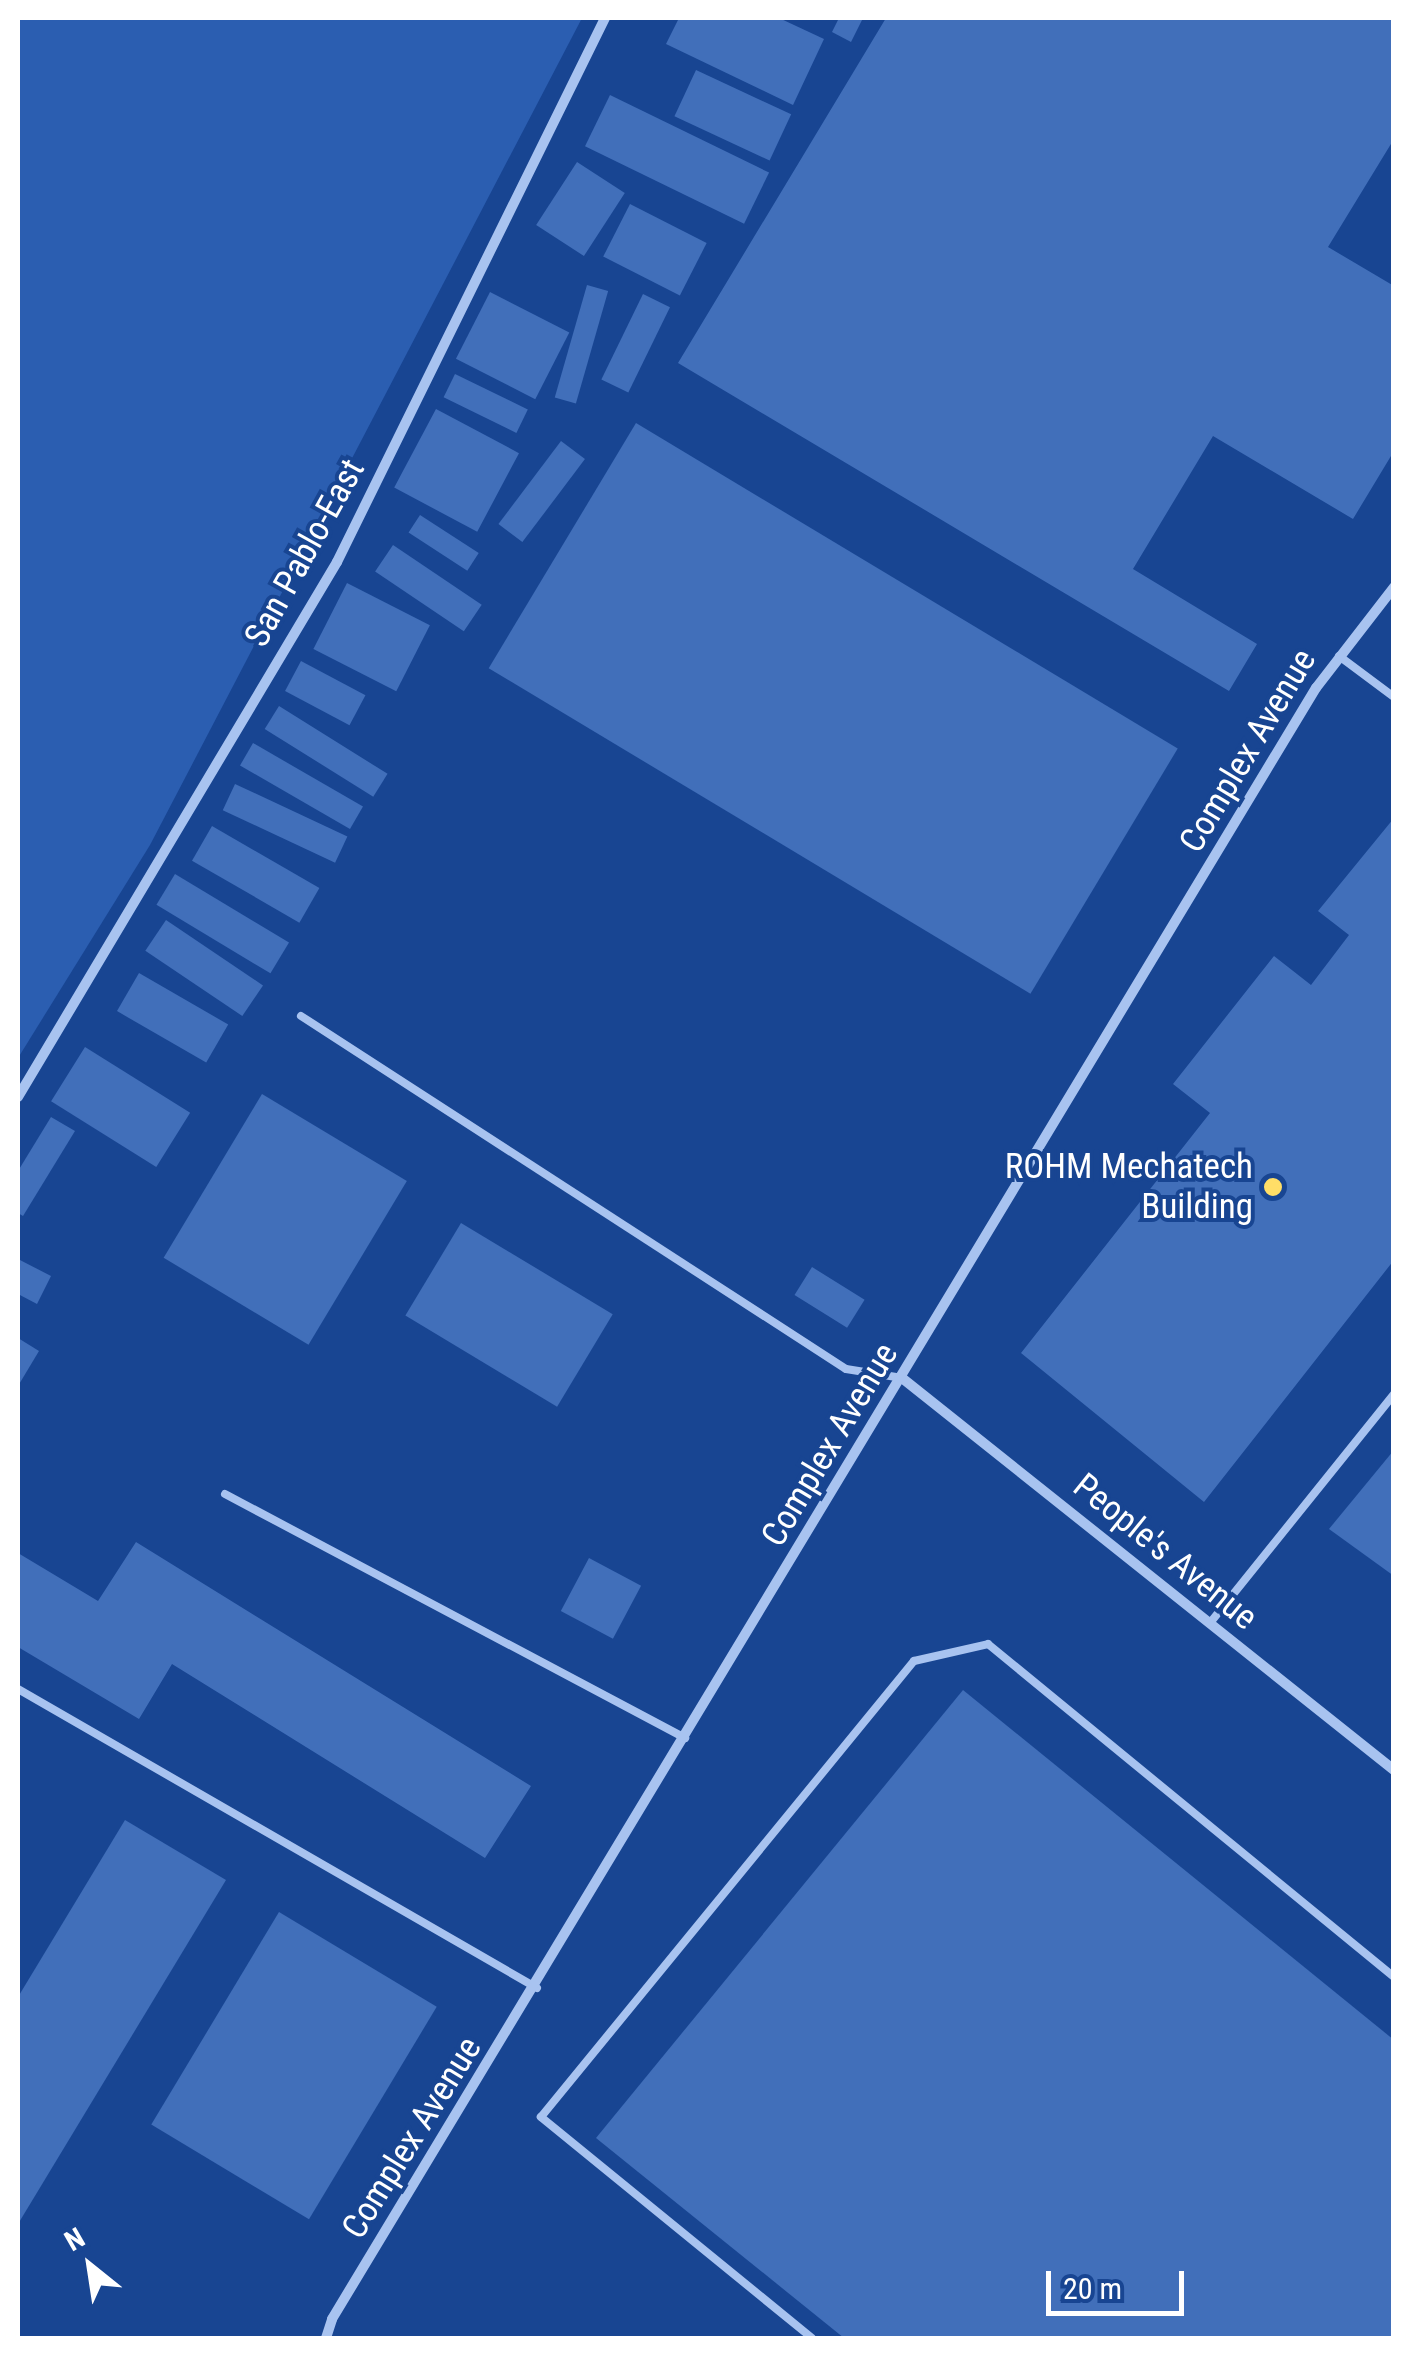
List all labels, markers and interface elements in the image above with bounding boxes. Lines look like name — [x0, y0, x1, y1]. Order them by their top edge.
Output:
street label: San Pablo-East — [236, 452, 374, 654]
street label: Complex Avenue — [1171, 642, 1325, 860]
place label: ROHM Mechatech Building — [1005, 1146, 1253, 1228]
marker: ROHM Mechatech Building — [1262, 1176, 1284, 1198]
street label: Complex Avenue — [753, 1336, 907, 1554]
street label: People's Avenue — [1065, 1465, 1265, 1639]
street label: Complex Avenue — [333, 2030, 491, 2246]
north arrow — [40, 2216, 140, 2316]
text: N — [59, 2221, 90, 2258]
scale bar — [1051, 2251, 1188, 2313]
text: 20 m — [1063, 2271, 1122, 2306]

